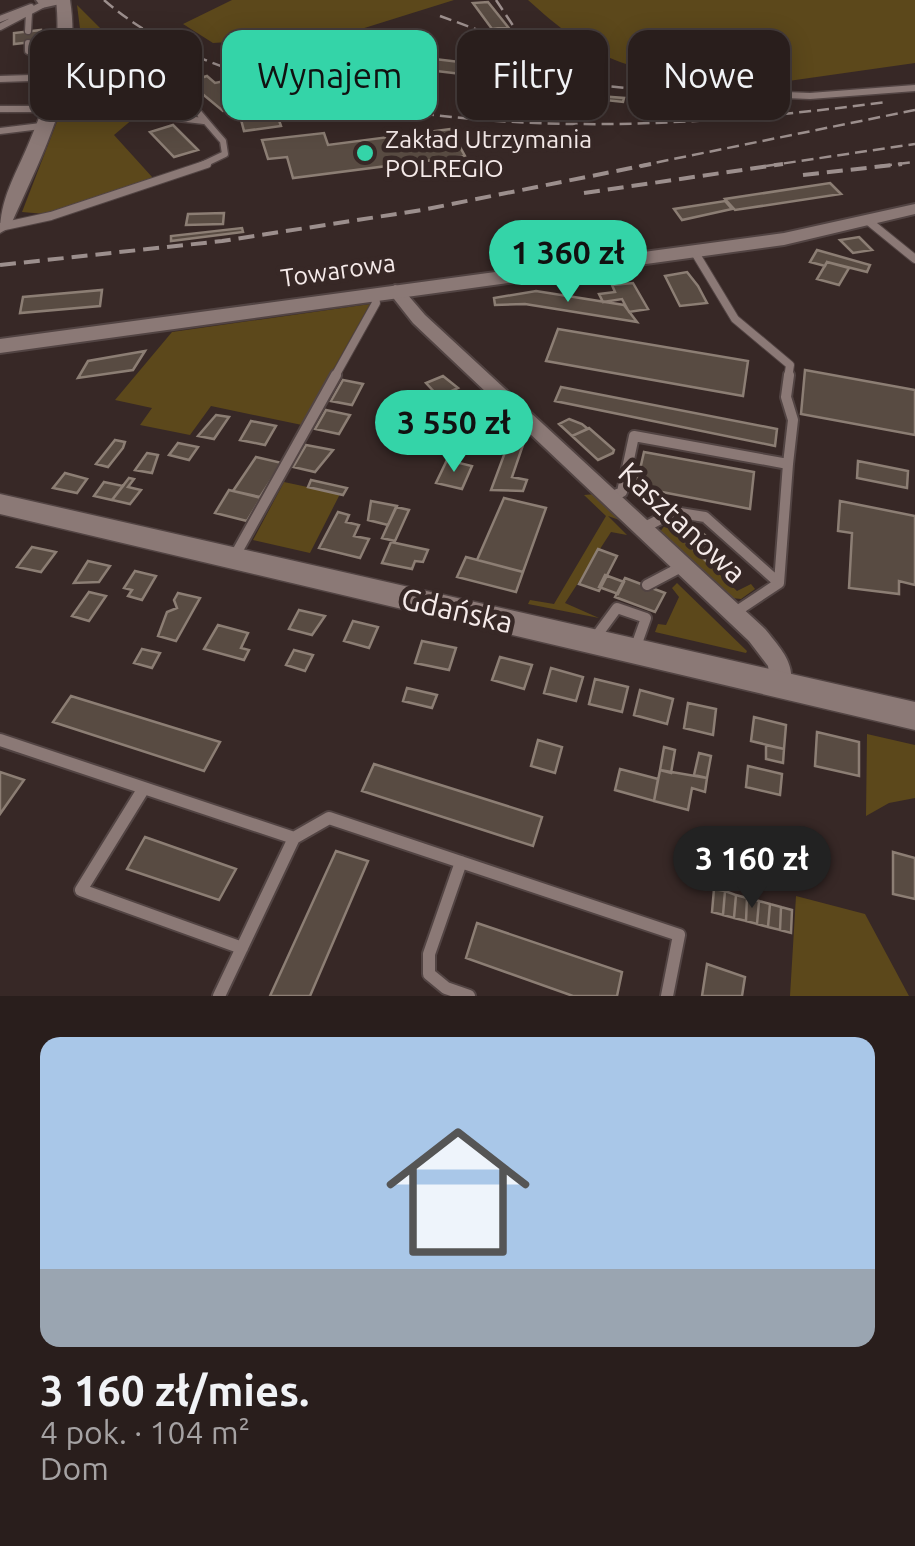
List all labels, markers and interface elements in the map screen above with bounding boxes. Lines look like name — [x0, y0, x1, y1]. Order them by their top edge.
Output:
chip: Kupno — [30, 30, 202, 120]
chip: Wynajem — [222, 30, 437, 120]
chip: Filtry — [457, 30, 608, 120]
chip: Nowe — [628, 30, 790, 120]
place label: Zakład Utrzymania POLREGIO — [385, 125, 592, 182]
marker: Zakład Utrzymania POLREGIO — [354, 142, 376, 164]
pin: 1 360 zł — [465, 220, 671, 305]
text: 1 360 zł — [511, 234, 625, 270]
street label: Towarowa — [279, 248, 397, 292]
pin: 3 550 zł — [351, 390, 557, 475]
text: 3 550 zł — [397, 404, 511, 440]
street label: Kasztanowa — [612, 455, 753, 590]
street label: Gdańska — [398, 581, 516, 639]
pin: 3 160 zł — [649, 826, 855, 911]
text: 3 160 zł — [695, 840, 809, 876]
icon: home — [368, 1102, 548, 1282]
text: 3 160 zł/mies. — [40, 1367, 309, 1414]
text: 4 pok. · 104 m² — [40, 1414, 250, 1450]
text: Dom — [40, 1450, 109, 1486]

